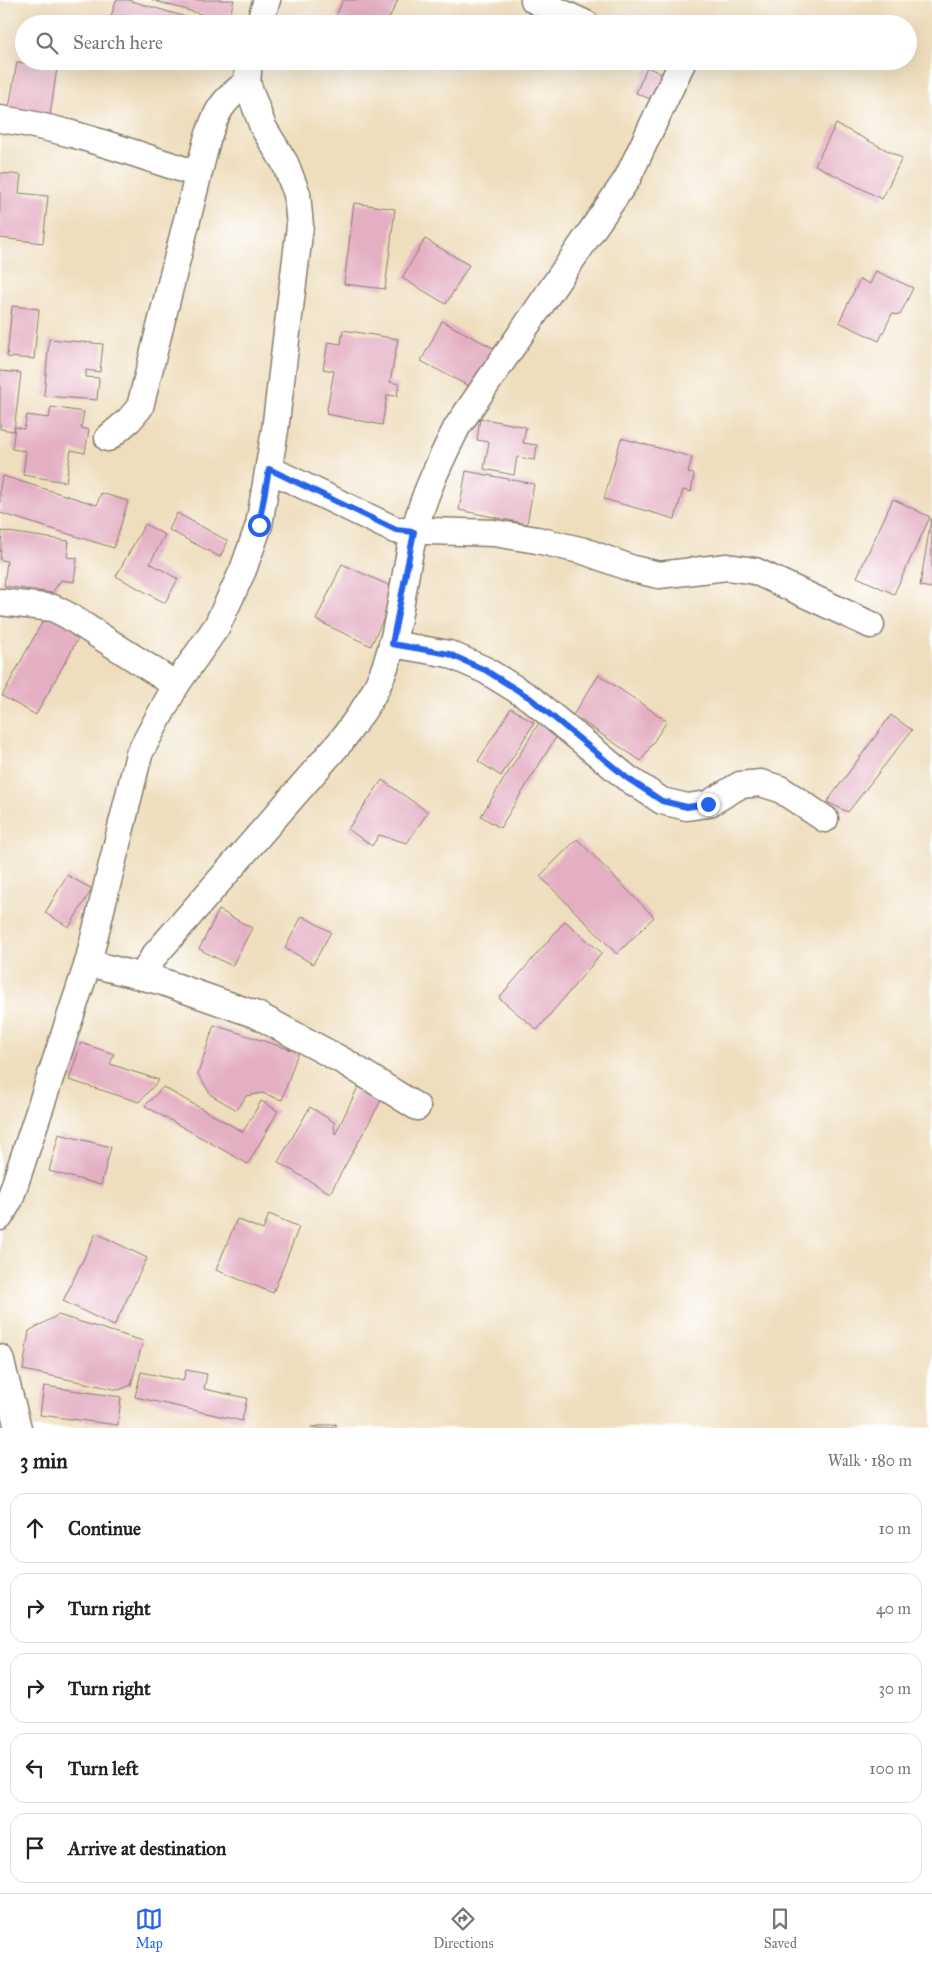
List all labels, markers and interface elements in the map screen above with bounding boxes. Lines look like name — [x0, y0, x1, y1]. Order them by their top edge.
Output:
search box — [15, 15, 917, 70]
icon: search — [33, 29, 61, 57]
text: Search here — [73, 31, 163, 54]
route start — [248, 514, 271, 537]
route end — [697, 793, 720, 816]
text: 3 min — [20, 1448, 68, 1474]
text: Walk · 180 m — [828, 1451, 912, 1470]
icon: ahead — [21, 1514, 49, 1542]
text: Continue — [68, 1517, 141, 1540]
text: 10 m — [879, 1519, 911, 1538]
icon: right — [21, 1594, 49, 1622]
text: Turn right — [68, 1597, 151, 1620]
text: 40 m — [876, 1599, 911, 1618]
icon: right — [21, 1674, 49, 1702]
text: Turn right — [68, 1677, 151, 1700]
text: 30 m — [878, 1679, 911, 1698]
icon: left — [21, 1754, 49, 1782]
text: Turn left — [68, 1757, 138, 1780]
text: 100 m — [869, 1759, 911, 1778]
icon: arrive — [21, 1834, 49, 1862]
text: Arrive at destination — [68, 1837, 226, 1860]
tab: Map — [135, 1905, 163, 1952]
tab: Directions — [433, 1905, 494, 1952]
tab: Saved — [764, 1905, 797, 1952]

